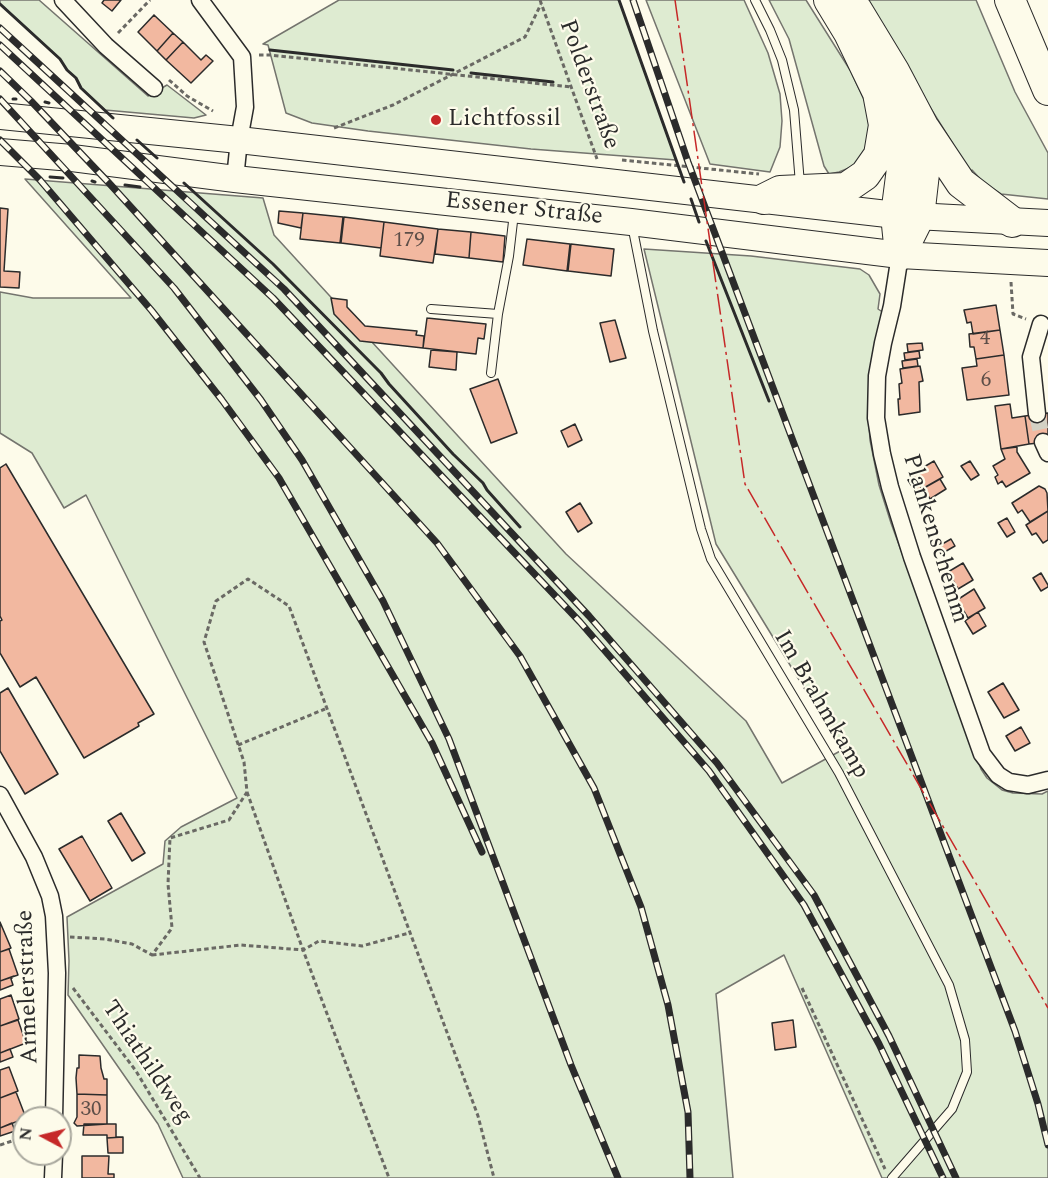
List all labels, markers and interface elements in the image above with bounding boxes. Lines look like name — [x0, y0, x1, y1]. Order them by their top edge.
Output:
street label: Polderstraße — [551, 16, 625, 154]
place label: Lichtfossil — [448, 106, 561, 134]
marker: Lichtfossil — [429, 113, 443, 127]
street label: Essener Straße — [444, 187, 604, 233]
house number: 179 — [393, 229, 425, 255]
house number: 4 — [980, 327, 990, 353]
house number: 6 — [981, 369, 991, 395]
street label: Plankenschemm — [895, 451, 973, 627]
street label: Im Brahmkamp — [766, 626, 874, 784]
street label: Armelerstraße — [12, 909, 46, 1065]
street label: Thiathildweg — [94, 996, 198, 1130]
house number: 30 — [81, 1098, 101, 1124]
north arrow — [12, 1106, 72, 1166]
text: N — [13, 1126, 39, 1142]

